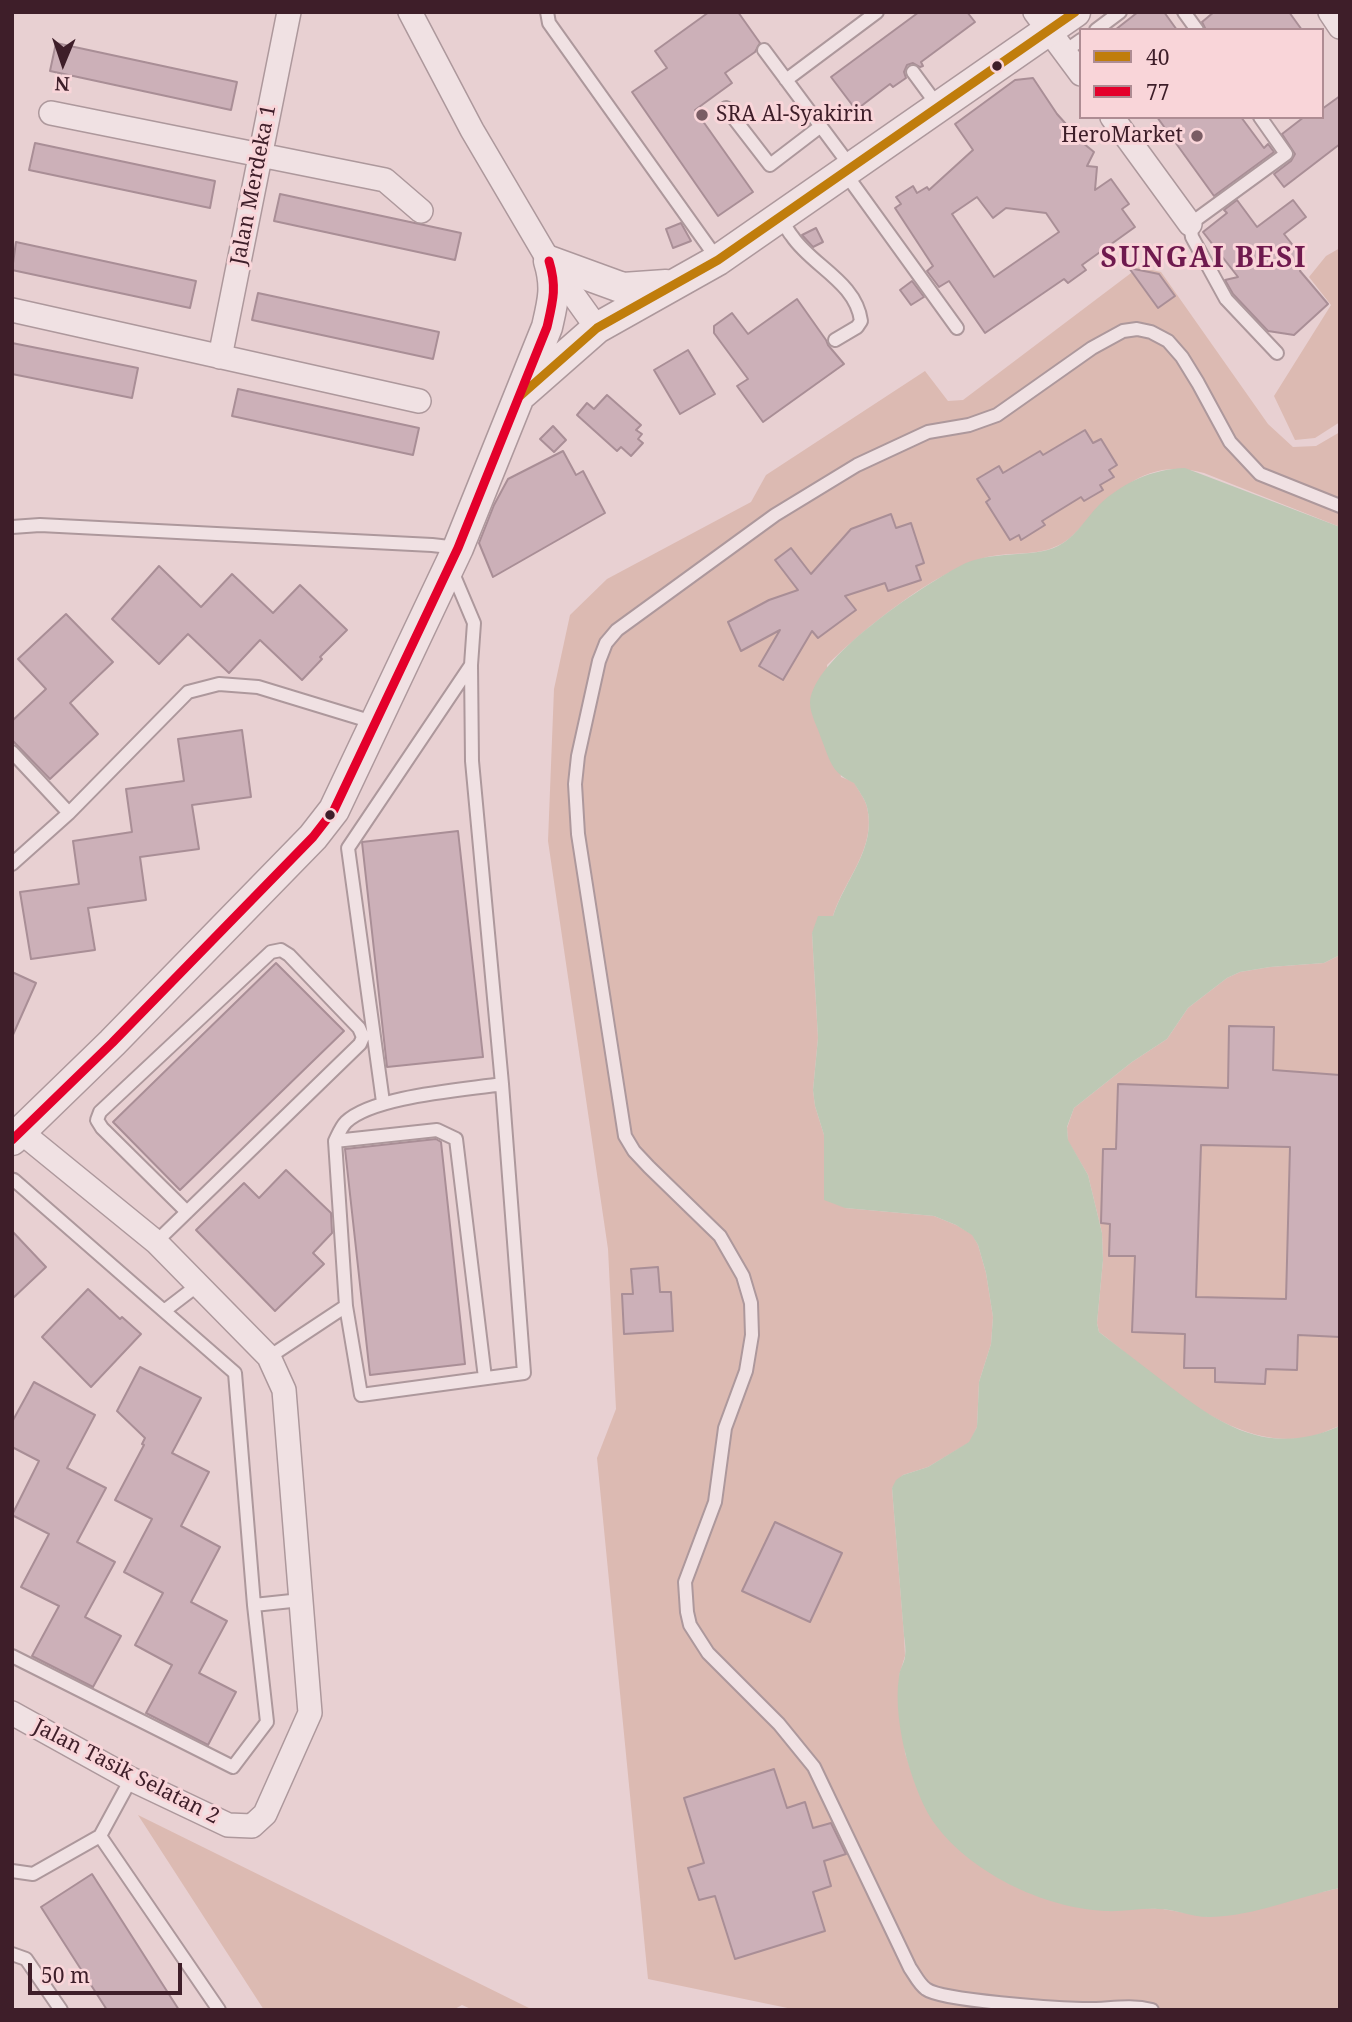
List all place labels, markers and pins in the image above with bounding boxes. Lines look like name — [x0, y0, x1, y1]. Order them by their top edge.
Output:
unlabelled marker — [990, 59, 1004, 73]
place label: SRA Al-Syakirin — [716, 102, 873, 128]
marker: SRA Al-Syakirin — [694, 107, 710, 123]
place label: HeroMarket — [1061, 123, 1183, 149]
marker: HeroMarket — [1189, 128, 1205, 144]
unlabelled marker — [323, 808, 337, 822]

